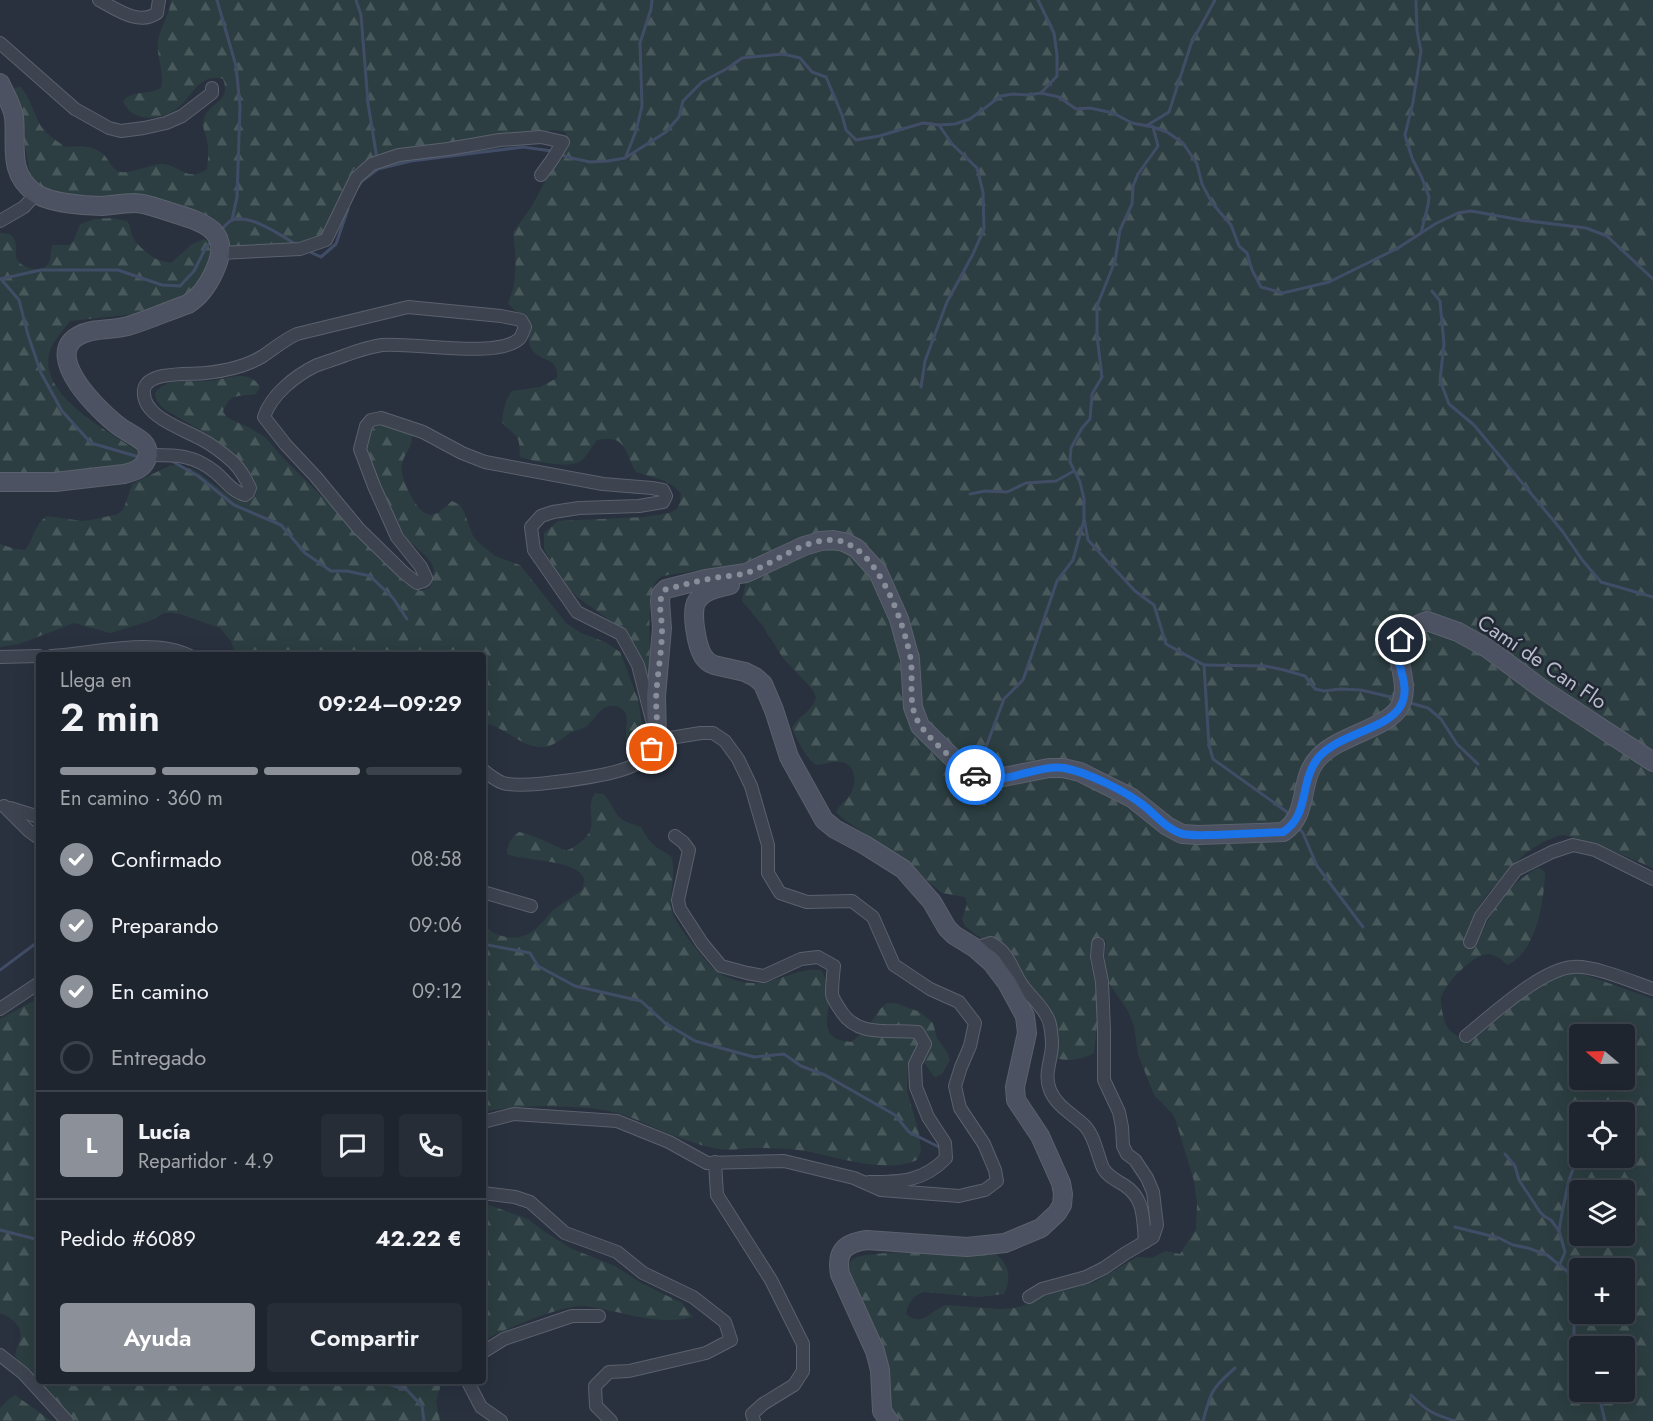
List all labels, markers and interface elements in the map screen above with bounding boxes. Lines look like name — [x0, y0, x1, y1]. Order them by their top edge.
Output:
street label: Camí de Can Flo — [1471, 608, 1613, 716]
pin — [1375, 614, 1426, 665]
icon: home — [1384, 623, 1417, 656]
text: Llega en — [60, 666, 132, 695]
text: 09:24–09:29 — [318, 687, 462, 719]
text: 2 min — [60, 689, 160, 746]
pin — [626, 723, 677, 774]
icon: bag — [635, 732, 668, 765]
courier — [945, 745, 1005, 805]
icon: car — [959, 759, 992, 792]
text: En camino · 360 m — [60, 784, 223, 813]
icon: check — [60, 843, 93, 876]
text: Confirmado — [111, 843, 221, 875]
text: 08:58 — [411, 845, 462, 874]
icon: check — [60, 909, 93, 942]
text: Preparando — [111, 909, 219, 941]
text: 09:06 — [409, 911, 462, 940]
icon: check — [60, 975, 93, 1008]
text: En camino — [111, 975, 209, 1007]
text: 09:12 — [412, 977, 462, 1006]
north arrow — [1569, 1024, 1635, 1090]
map controls — [1569, 1024, 1635, 1402]
text: Entregado — [111, 1041, 206, 1073]
button: locate — [1569, 1102, 1635, 1168]
button: chat — [321, 1114, 384, 1177]
button: phone — [399, 1114, 462, 1177]
text: Lucía — [138, 1115, 191, 1147]
text: L — [86, 1129, 97, 1161]
text: Repartidor · 4.9 — [138, 1147, 274, 1176]
button: layers — [1569, 1180, 1635, 1246]
text: Pedido #6089 — [60, 1222, 196, 1254]
text: 42.22 € — [375, 1222, 462, 1254]
button: + — [1569, 1258, 1635, 1324]
button: Ayuda — [60, 1303, 255, 1372]
button: Compartir — [267, 1303, 462, 1372]
button: − — [1569, 1336, 1635, 1402]

